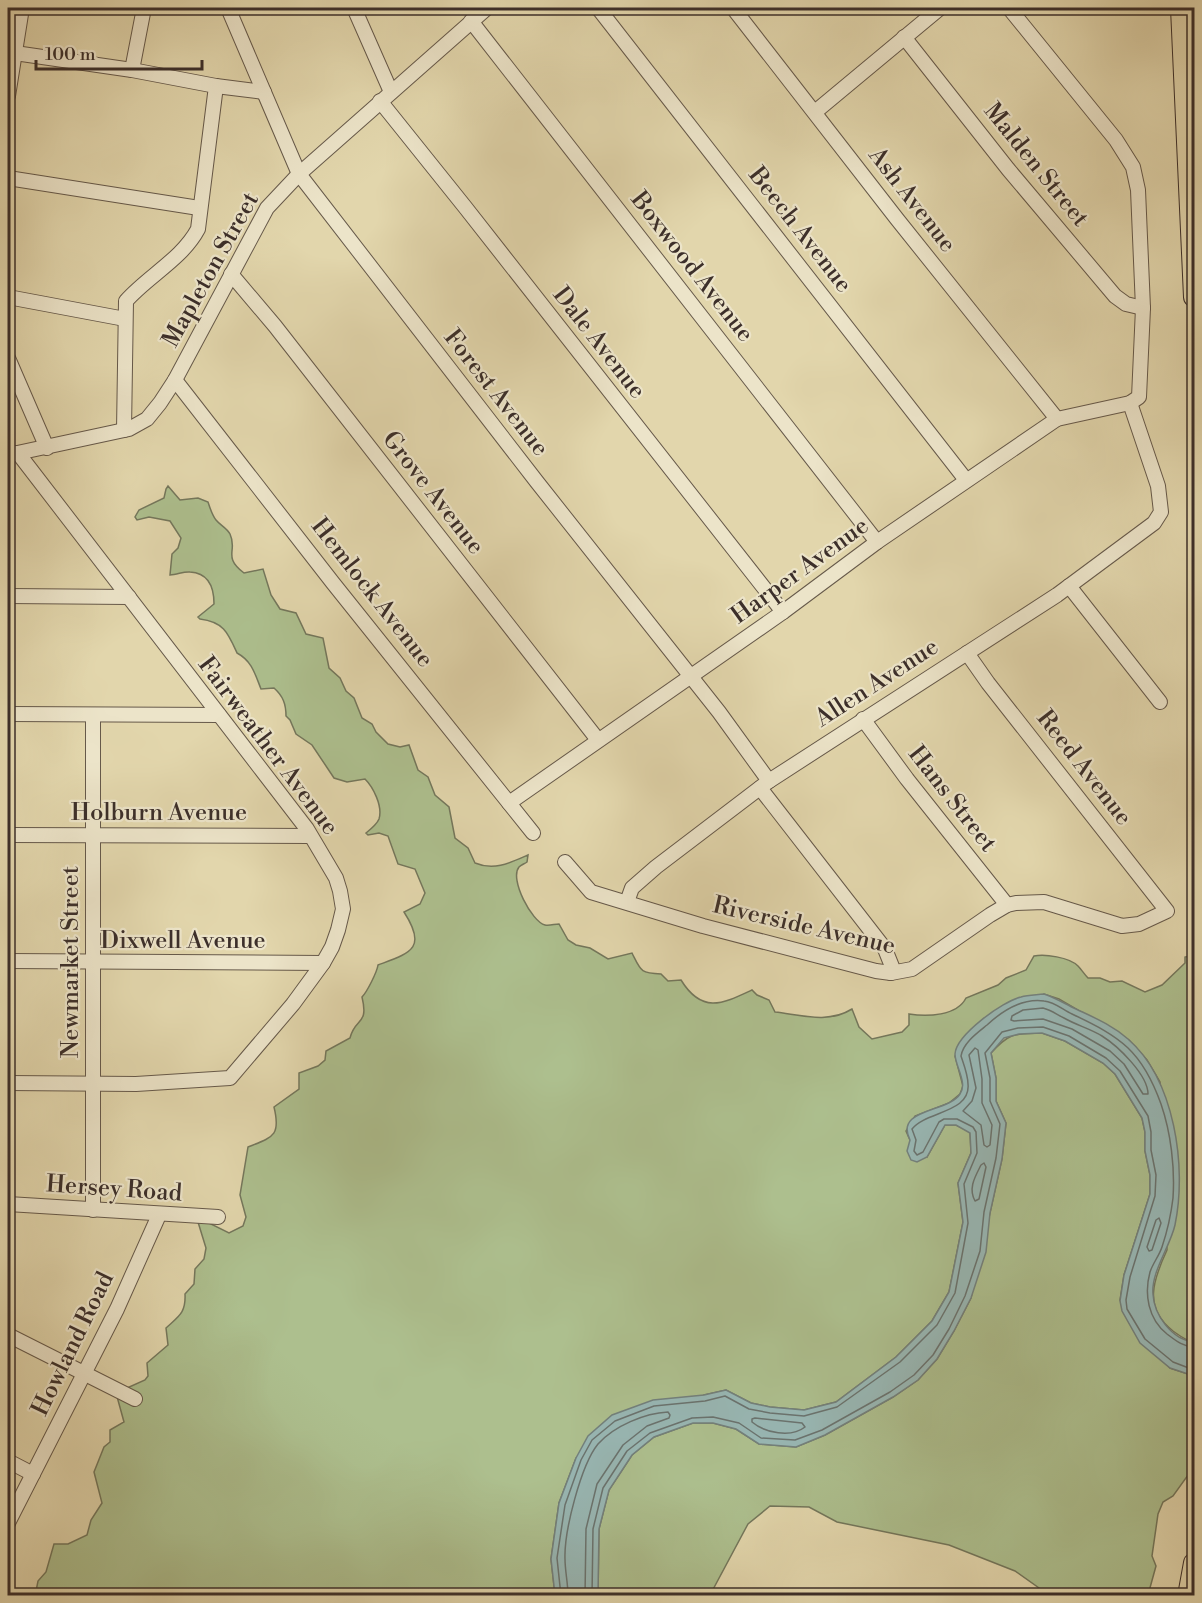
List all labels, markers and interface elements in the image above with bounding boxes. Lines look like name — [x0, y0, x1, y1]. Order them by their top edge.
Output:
scale bar — [36, 33, 202, 71]
text: 100 m — [45, 43, 96, 66]
street label: Malden Street — [977, 97, 1095, 233]
street label: Ash Avenue — [861, 141, 962, 259]
street label: Beech Avenue — [741, 160, 858, 299]
street label: Boxwood Avenue — [623, 185, 760, 348]
street label: Mapleton Street — [156, 187, 266, 353]
street label: Dale Avenue — [546, 281, 652, 405]
street label: Forest Avenue — [437, 323, 555, 463]
street label: Grove Avenue — [375, 425, 491, 561]
street label: Harper Avenue — [725, 511, 875, 631]
street label: Hemlock Avenue — [304, 512, 440, 674]
street label: Allen Avenue — [809, 632, 944, 735]
street label: Fairweather Avenue — [191, 651, 345, 841]
street label: Reed Avenue — [1030, 704, 1138, 832]
street label: Hans Street — [901, 740, 1003, 858]
street label: Holburn Avenue — [71, 798, 247, 828]
street label: Newmarket Street — [56, 865, 86, 1058]
street label: Riverside Avenue — [710, 890, 898, 962]
street label: Dixwell Avenue — [100, 926, 266, 956]
street label: Hersey Road — [45, 1169, 184, 1209]
street label: Howland Road — [25, 1267, 121, 1421]

